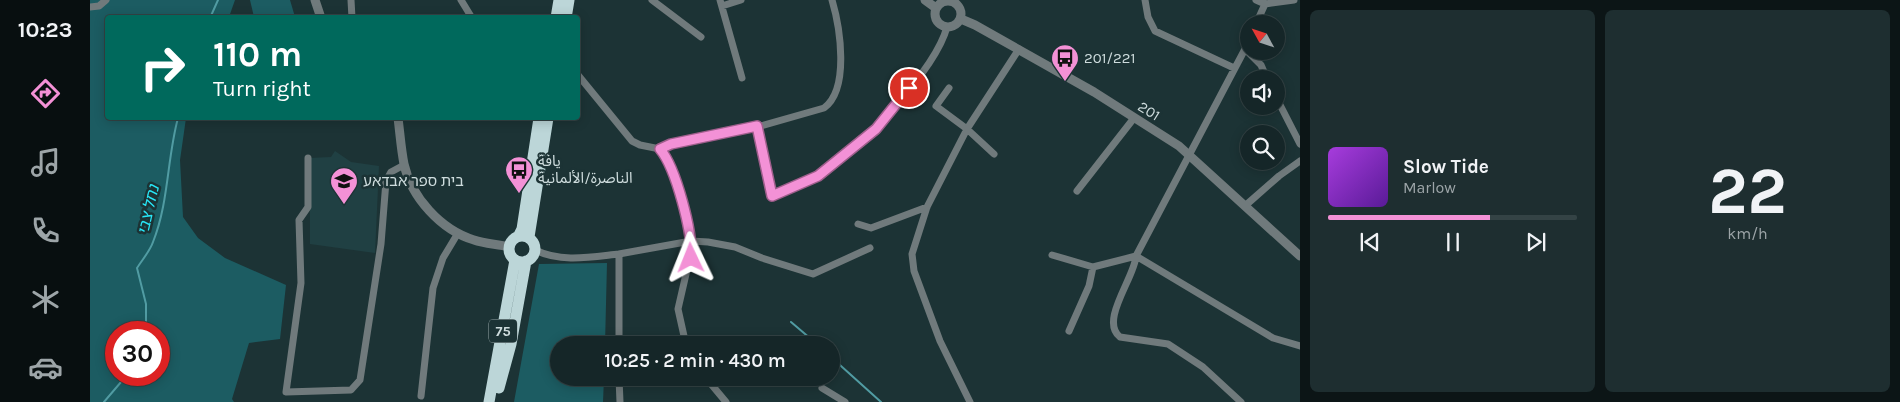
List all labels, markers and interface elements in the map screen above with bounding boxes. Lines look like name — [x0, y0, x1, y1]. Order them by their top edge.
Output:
north arrow — [1240, 15, 1285, 60]
map controls — [1240, 15, 1285, 170]
text: 10:23 — [18, 17, 72, 43]
text: 110 m — [213, 34, 302, 75]
icon: right — [130, 35, 195, 100]
bus stop icon: 201/221 — [1050, 43, 1080, 82]
place label: 201/221 — [1084, 49, 1135, 67]
pin — [888, 67, 930, 109]
button: sound — [1240, 70, 1285, 115]
icon: arrive — [895, 74, 923, 102]
icon: directions — [28, 76, 63, 111]
text: Turn right — [213, 76, 311, 102]
street label: 201 — [1135, 97, 1163, 125]
button: search — [1240, 125, 1285, 170]
icon: music — [28, 145, 63, 180]
place label: يافة الناصرة/الألمانية — [538, 152, 633, 187]
text: 22 — [1708, 153, 1787, 229]
bus stop icon: يافة الناصرة/الألمانية — [504, 155, 534, 194]
text: Slow Tide — [1403, 156, 1489, 178]
school or university icon: בית ספר אבדאע — [329, 166, 359, 205]
place label: בית ספר אבדאע — [363, 172, 464, 190]
text: Marlow — [1403, 178, 1456, 197]
water label: נחל צבי — [133, 182, 163, 237]
icon: phone — [28, 213, 63, 248]
text: km/h — [1727, 224, 1768, 243]
icon: previous — [1356, 228, 1384, 256]
icon: pause — [1439, 228, 1467, 256]
icon: next — [1522, 228, 1550, 256]
position arrow — [664, 231, 716, 283]
icon: climate — [28, 282, 63, 317]
road number: 75 — [489, 320, 517, 342]
speed limit sign: 30 — [105, 321, 170, 386]
icon: car — [28, 350, 63, 385]
text: 10:25 · 2 min · 430 m — [604, 350, 786, 372]

